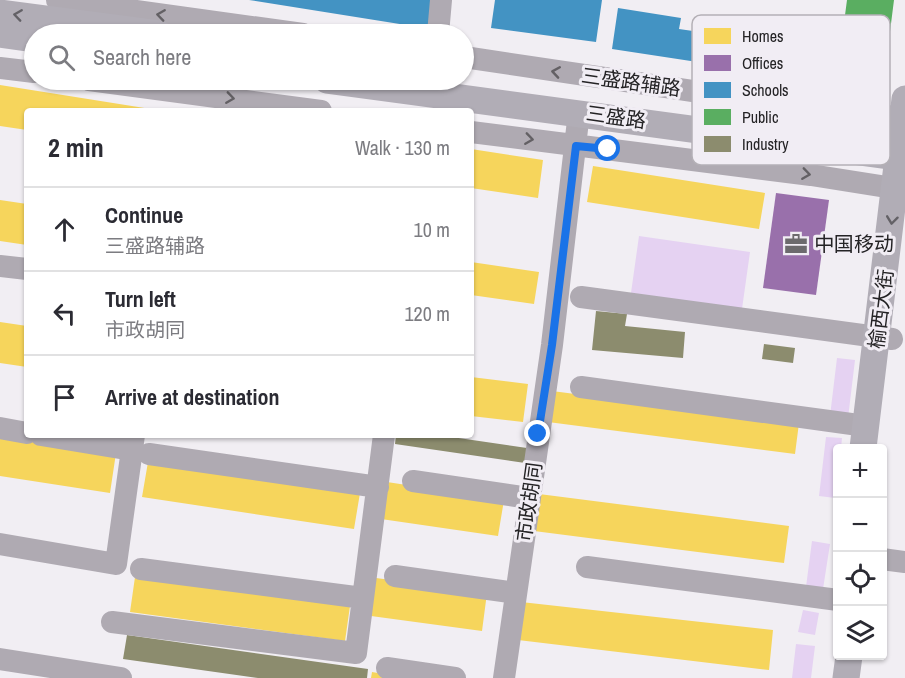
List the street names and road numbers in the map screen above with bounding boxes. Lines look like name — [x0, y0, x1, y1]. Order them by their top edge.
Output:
street label: 三盛路辅路 — [580, 61, 682, 102]
street label: 三盛路 — [584, 99, 648, 134]
street label: 榆西大街 — [862, 268, 899, 350]
street label: 市政胡同 — [510, 460, 547, 543]

